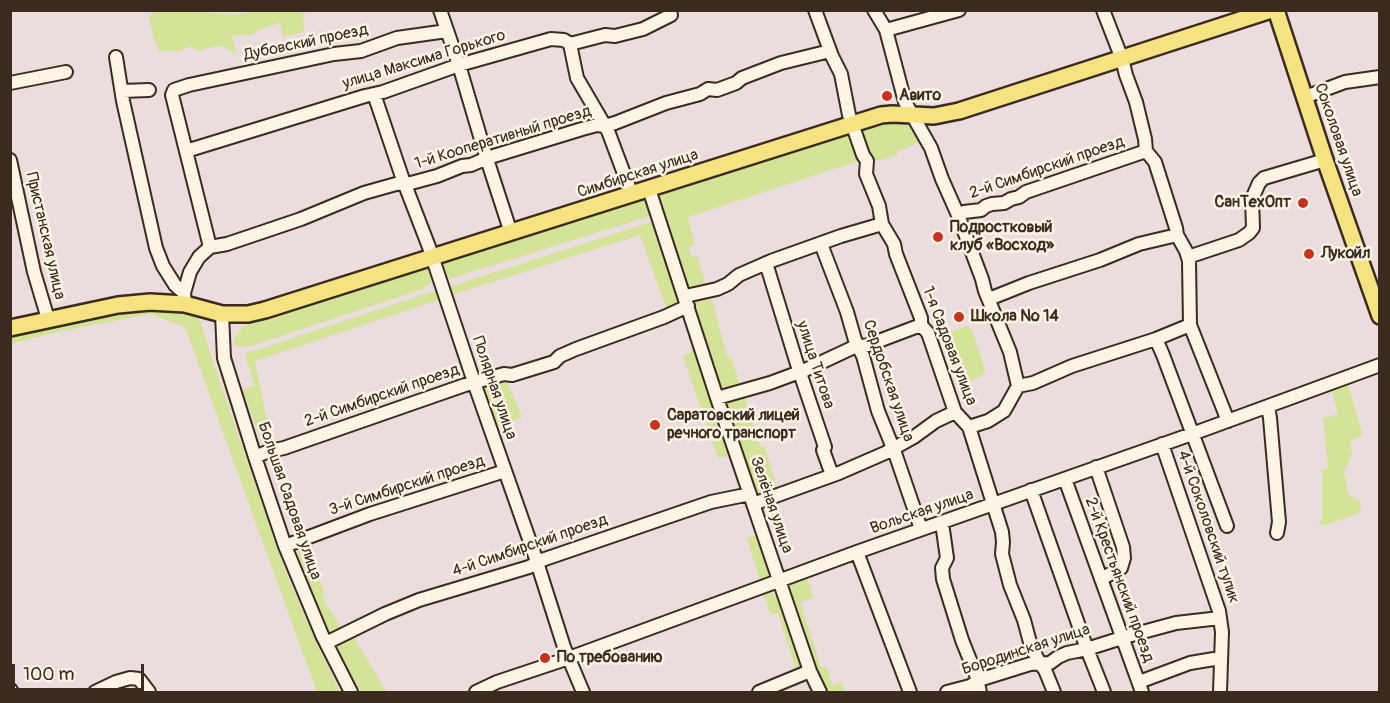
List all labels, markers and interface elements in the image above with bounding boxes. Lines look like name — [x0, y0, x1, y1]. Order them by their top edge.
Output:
street label: Дубовский проезд — [242, 20, 370, 66]
street label: улица Максима Горького — [340, 26, 508, 94]
street label: Соколовая улица — [1310, 81, 1366, 199]
place label: Авито — [899, 86, 941, 106]
marker: Авито — [880, 89, 894, 103]
street label: 1-й Кооперативный проезд — [412, 102, 594, 174]
street label: 2-й Симбирский проезд — [967, 132, 1127, 204]
street label: Симбирская улица — [575, 145, 701, 203]
street label: Пристанская улица — [21, 170, 69, 302]
place label: СанТехОпт — [1215, 193, 1291, 213]
marker: СанТехОпт — [1296, 196, 1310, 210]
place label: Подростковый клуб «Восход» — [950, 218, 1054, 256]
marker: Подростковый клуб «Восход» — [931, 230, 945, 244]
place label: Лукойл — [1321, 244, 1370, 264]
marker: Лукойл — [1302, 247, 1316, 261]
street label: 1-я Садовая улица — [918, 284, 980, 408]
place label: Школа № 14 — [971, 307, 1059, 327]
marker: Школа № 14 — [952, 310, 966, 324]
street label: Сердобская улица — [858, 318, 918, 444]
street label: улица Титова — [792, 319, 838, 411]
street label: Полярная улица — [467, 334, 521, 442]
street label: 2-й Симбирский проезд — [302, 360, 462, 432]
place label: Саратовский лицей речного транспорт — [667, 406, 800, 444]
marker: Саратовский лицей речного транспорт — [648, 418, 662, 432]
street label: Большая Садовая улица — [253, 420, 325, 582]
street label: 4-й Соколовский тупик — [1173, 448, 1243, 606]
street label: 3-й Симбирский проезд — [327, 452, 487, 520]
street label: Зелёная улица — [746, 454, 796, 556]
street label: Вольская улица — [868, 485, 976, 539]
street label: 2-й Крестьянский проезд — [1080, 495, 1158, 665]
street label: 4-й Симбирский проезд — [450, 510, 610, 582]
street label: Бородинская улица — [959, 620, 1093, 680]
place label: По требованию — [557, 648, 663, 668]
marker: По требованию — [538, 651, 552, 665]
scale bar — [15, 652, 147, 690]
text: 100 m — [23, 663, 75, 686]

